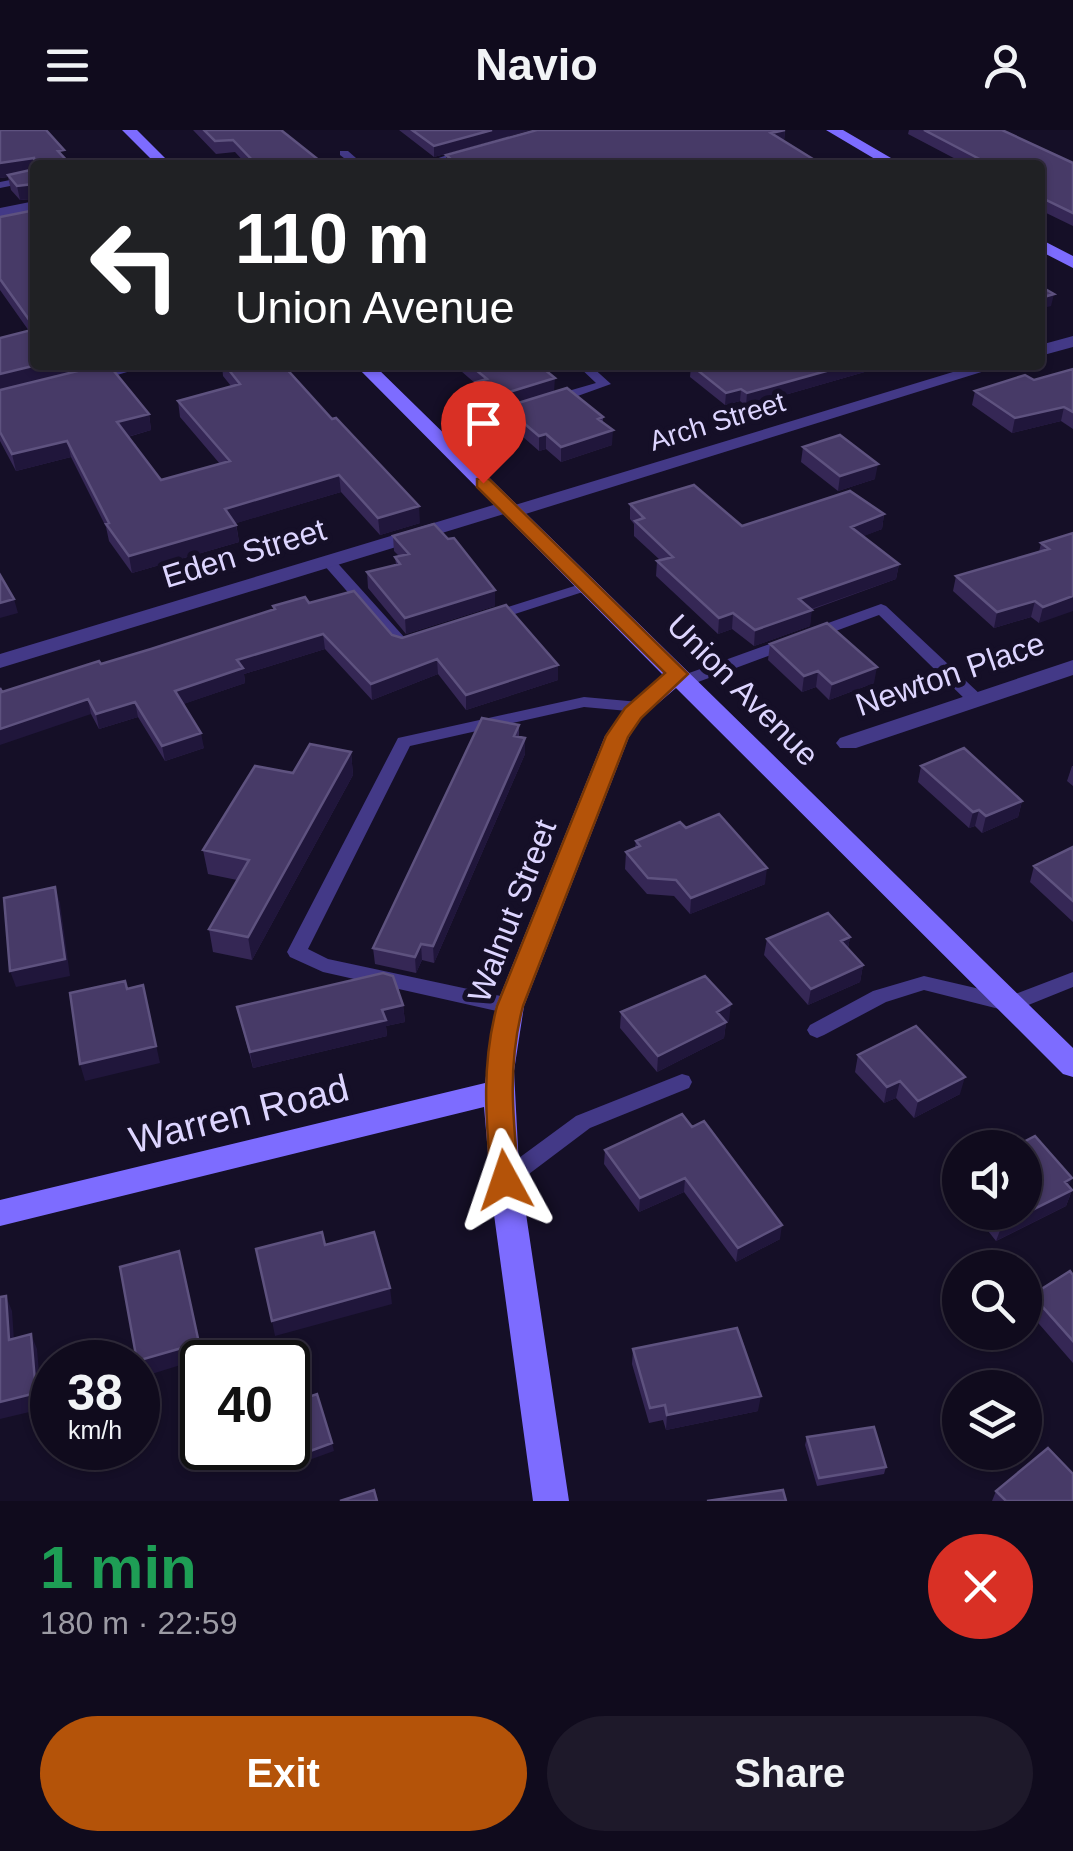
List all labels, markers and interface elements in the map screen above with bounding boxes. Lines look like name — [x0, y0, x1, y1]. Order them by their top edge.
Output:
icon: menu — [40, 38, 95, 93]
icon: person — [978, 38, 1033, 93]
text: Navio — [475, 39, 598, 90]
icon: left — [70, 200, 200, 330]
text: 110 m — [235, 200, 430, 278]
text: Union Avenue — [235, 282, 514, 333]
pin — [441, 381, 526, 484]
street label: Arch Street — [646, 386, 789, 457]
icon: arrive — [456, 396, 511, 451]
street label: Eden Street — [158, 511, 330, 595]
street label: Union Avenue — [660, 607, 826, 773]
street label: Newton Place — [851, 625, 1049, 723]
street label: Walnut Street — [461, 815, 563, 1007]
street label: Warren Road — [125, 1066, 353, 1162]
position arrow — [453, 1128, 557, 1232]
map controls — [942, 1130, 1042, 1470]
button: sound — [942, 1130, 1042, 1230]
button: search — [942, 1250, 1042, 1350]
speed limit sign: 40 — [180, 1340, 310, 1470]
text: 38 — [67, 1365, 123, 1421]
button: layers — [942, 1370, 1042, 1470]
text: km/h — [68, 1416, 122, 1444]
text: 1 min — [40, 1534, 197, 1601]
button: close — [928, 1534, 1033, 1639]
text: 180 m · 22:59 — [40, 1605, 237, 1641]
button: Exit — [40, 1716, 527, 1831]
button: Share — [547, 1716, 1033, 1831]

